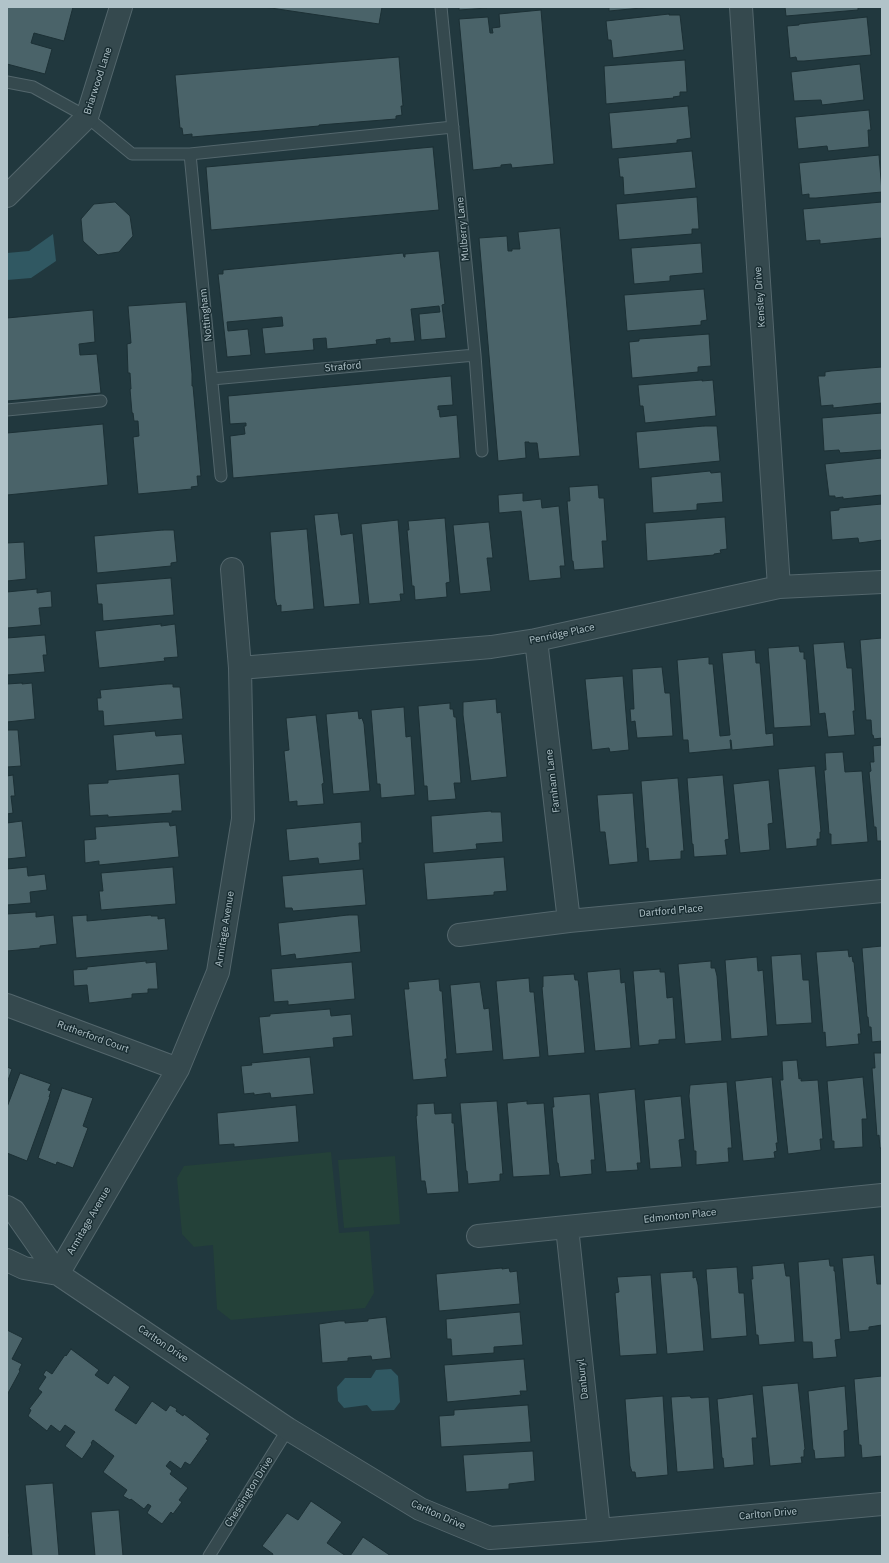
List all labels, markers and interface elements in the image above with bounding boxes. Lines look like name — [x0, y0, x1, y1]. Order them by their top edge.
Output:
street label: Briarwood Lane — [81, 46, 115, 116]
street label: Mulberry Lane — [454, 197, 472, 261]
street label: Kensley Drive — [752, 266, 768, 328]
street label: Nottingham — [197, 288, 215, 342]
street label: Straford — [324, 359, 362, 375]
street label: Penridge Place — [528, 621, 596, 647]
street label: Farnham Lane — [543, 749, 563, 813]
street label: Armitage Avenue — [213, 890, 237, 968]
street label: Dartford Place — [638, 902, 704, 920]
street label: Rutherford Court — [55, 1018, 131, 1056]
street label: Armitage Avenue — [65, 1185, 113, 1257]
street label: Edmonton Place — [643, 1206, 717, 1226]
street label: Carlton Drive — [136, 1323, 190, 1365]
street label: Danburyl — [575, 1358, 591, 1400]
street label: Chessington Drive — [222, 1455, 276, 1529]
street label: Carlton Drive — [409, 1498, 467, 1532]
street label: Carlton Drive — [738, 1505, 798, 1523]

